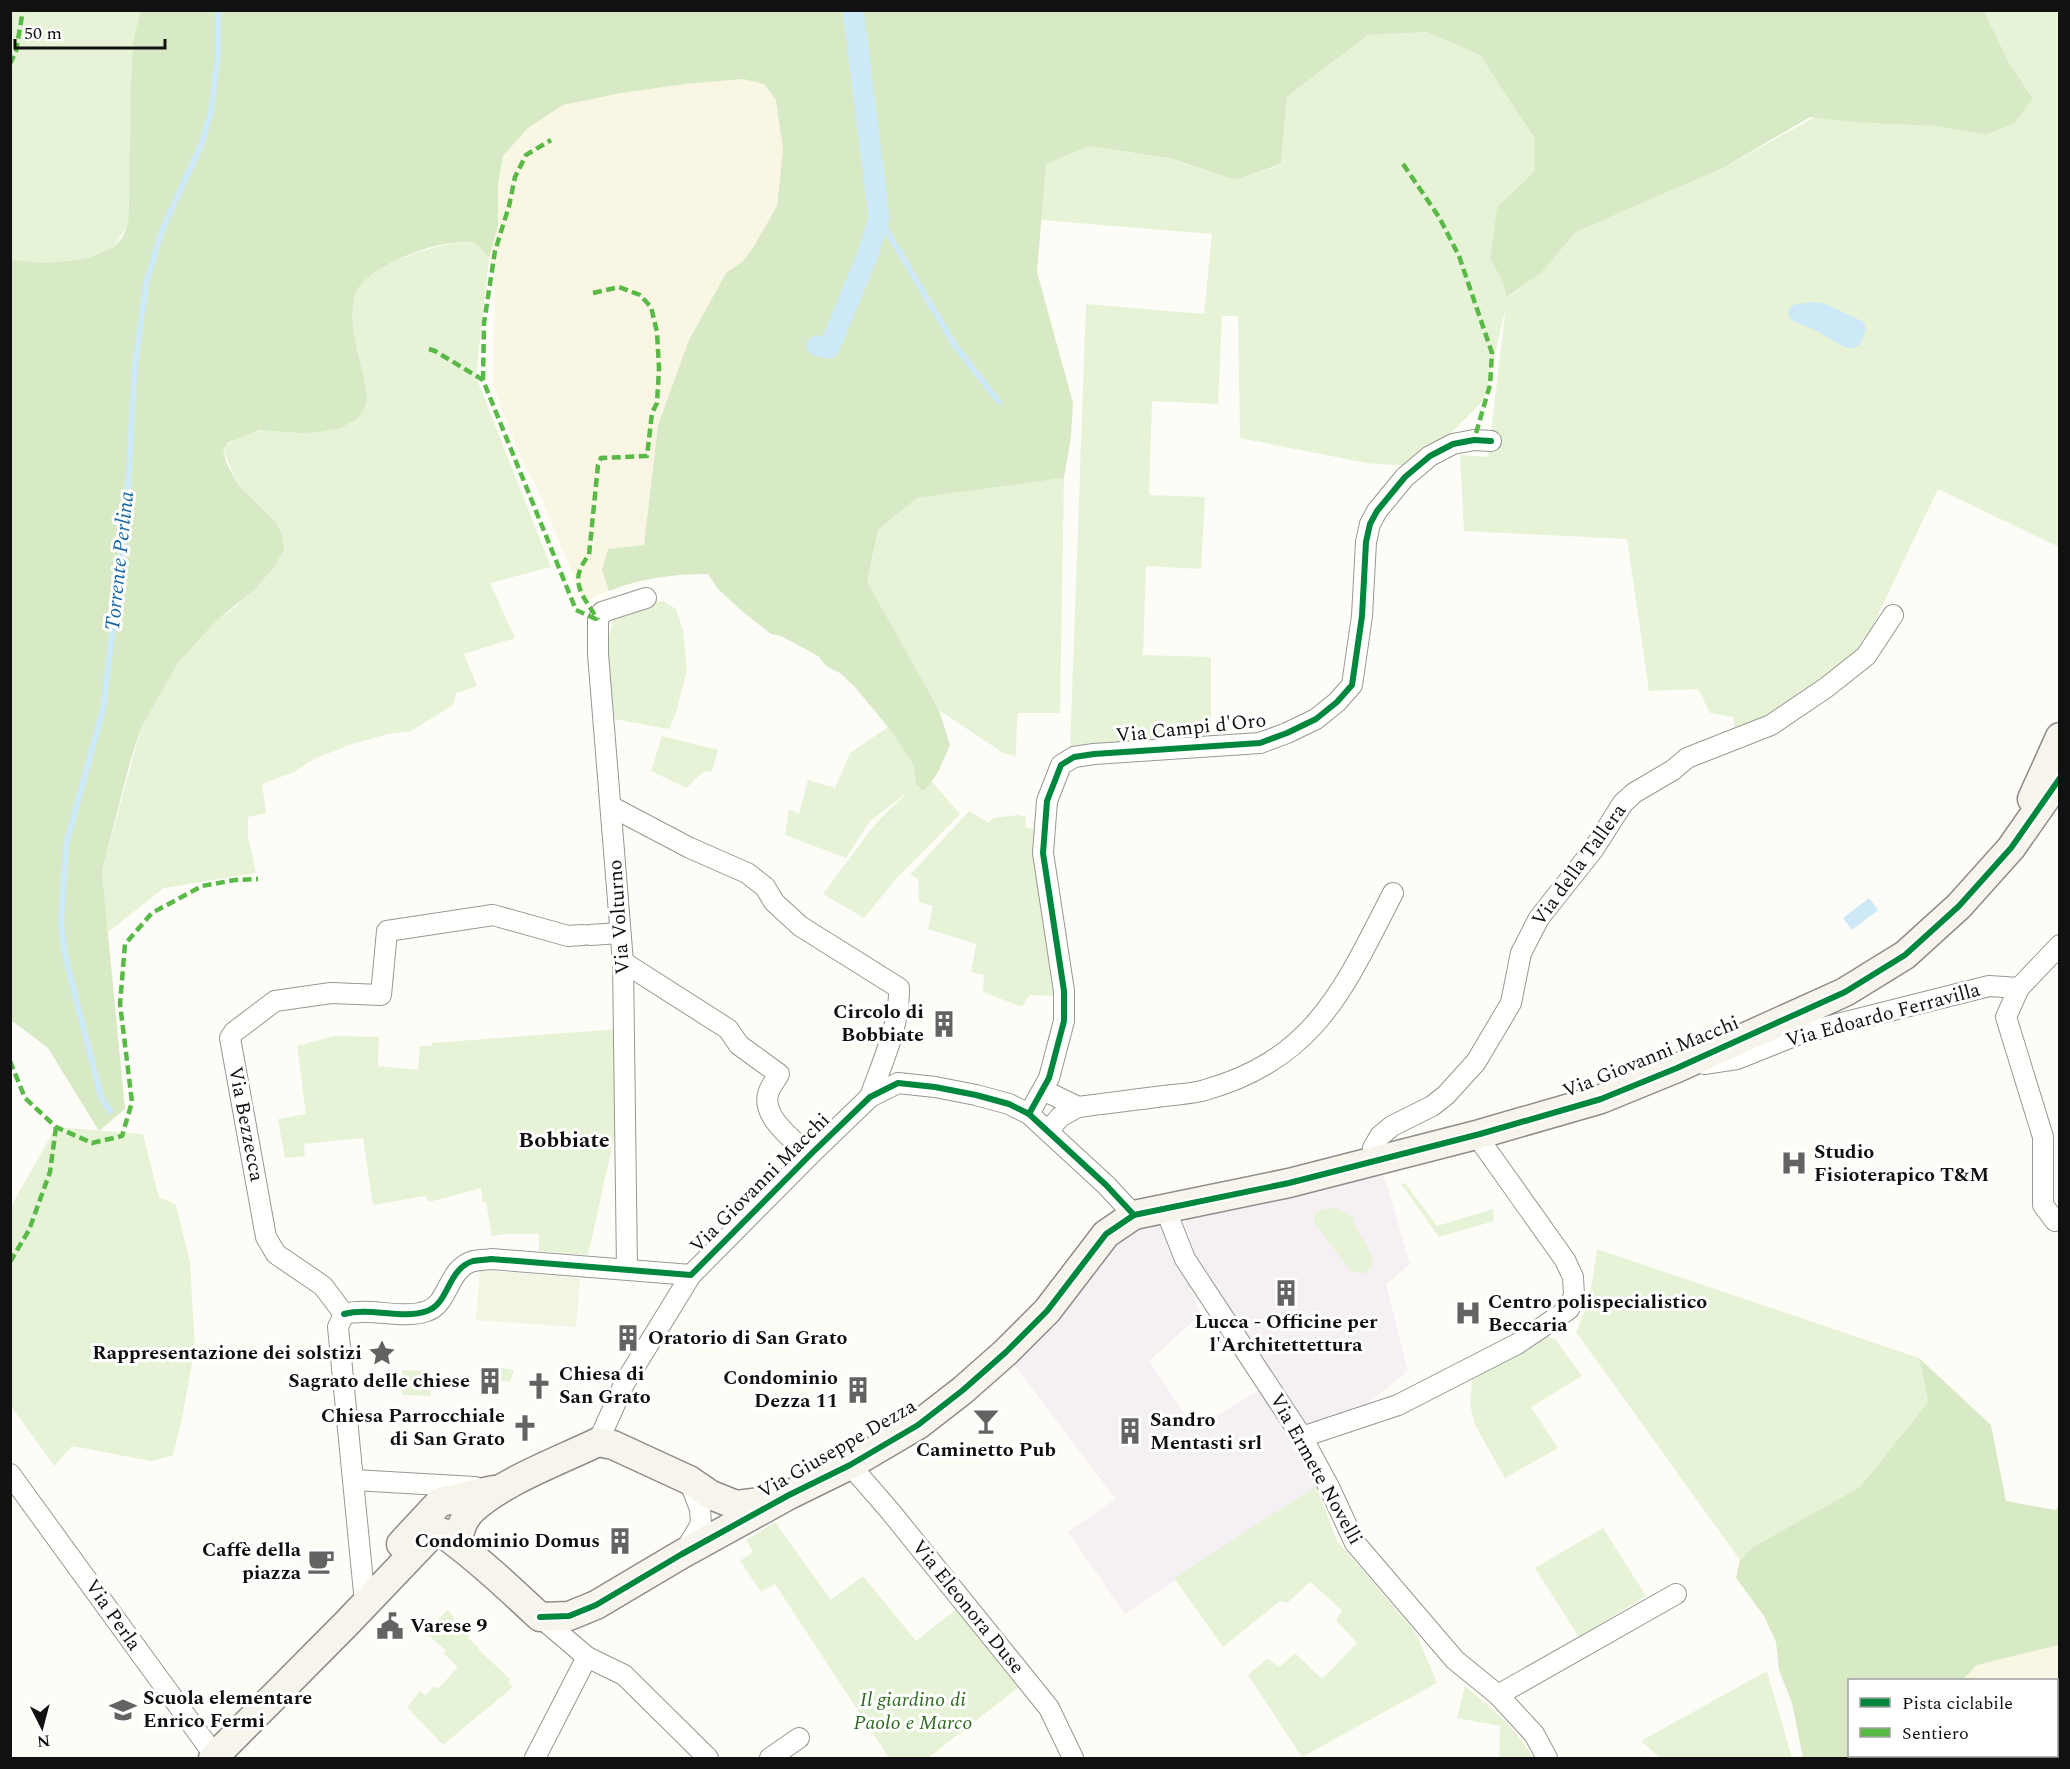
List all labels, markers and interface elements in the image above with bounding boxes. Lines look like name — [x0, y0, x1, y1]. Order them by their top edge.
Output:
scale bar — [15, 12, 165, 50]
text: 50 m — [24, 20, 62, 47]
water label: Torrente Perlina — [97, 489, 143, 632]
street label: Via Campi d'Oro — [1114, 705, 1268, 751]
street label: Via della Tallera — [1524, 797, 1634, 932]
street label: Via Volturno — [600, 859, 638, 975]
street label: Via Edoardo Ferravilla — [1782, 975, 1984, 1055]
place label: Circolo di Bobbiate — [833, 997, 924, 1050]
street label: Via Giovanni Macchi — [1558, 1008, 1744, 1106]
building icon: Circolo di Bobbiate — [929, 1009, 959, 1039]
street label: Via Bezzecca — [220, 1064, 272, 1184]
street label: Via Giovanni Macchi — [683, 1106, 837, 1260]
district label: Bobbiate — [518, 1124, 610, 1157]
place label: Studio Fisioterapico T&M — [1814, 1137, 1989, 1190]
hospital icon: Studio Fisioterapico T&M — [1779, 1148, 1809, 1178]
building icon: Lucca - Officine per l'Architettettura — [1271, 1278, 1301, 1308]
place label: Centro polispecialistico Beccaria — [1488, 1287, 1707, 1340]
hospital icon: Centro polispecialistico Beccaria — [1453, 1298, 1483, 1328]
place label: Lucca - Officine per l'Architettettura — [1194, 1307, 1378, 1360]
building icon: Oratorio di San Grato — [613, 1323, 643, 1353]
place label: Oratorio di San Grato — [648, 1323, 847, 1353]
place label: Rappresentazione dei solstizi — [92, 1338, 362, 1368]
place icon: Rappresentazione dei solstizi — [367, 1338, 397, 1368]
place label: Chiesa di San Grato — [559, 1359, 651, 1412]
place label: Condominio Dezza 11 — [723, 1363, 838, 1416]
place label: Sagrato delle chiese — [288, 1366, 470, 1396]
building icon: Sagrato delle chiese — [475, 1366, 505, 1396]
church icon: Chiesa di San Grato — [524, 1371, 554, 1401]
building icon: Condominio Dezza 11 — [843, 1375, 873, 1405]
street label: Via Ermete Novelli — [1262, 1388, 1370, 1550]
street label: Via Giuseppe Dezza — [752, 1391, 922, 1507]
place label: Chiesa Parrocchiale di San Grato — [321, 1401, 505, 1454]
place label: Sandro Mentasti srl — [1150, 1405, 1262, 1458]
bar icon: Caminetto Pub — [971, 1406, 1001, 1436]
church icon: Chiesa Parrocchiale di San Grato — [510, 1413, 540, 1443]
building icon: Sandro Mentasti srl — [1115, 1416, 1145, 1446]
place label: Caminetto Pub — [916, 1435, 1056, 1465]
place label: Condominio Domus — [415, 1526, 600, 1556]
building icon: Condominio Domus — [605, 1526, 635, 1556]
street label: Via Eleonora Duse — [904, 1533, 1032, 1681]
place label: Caffè della piazza — [202, 1535, 302, 1588]
cafe icon: Caffè della piazza — [306, 1546, 336, 1576]
street label: Via Perla — [77, 1573, 149, 1657]
public building icon: Varese 9 — [375, 1611, 405, 1641]
place label: Varese 9 — [410, 1611, 488, 1641]
legend — [1848, 1679, 2058, 1757]
place label: Scuola elementare Enrico Fermi — [143, 1683, 312, 1736]
park label: Il giardino di Paolo e Marco — [854, 1685, 972, 1738]
text: Pista ciclabile — [1902, 1690, 2013, 1717]
school or university icon: Scuola elementare Enrico Fermi — [108, 1695, 138, 1725]
north arrow — [12, 1697, 72, 1757]
text: Sentiero — [1902, 1720, 1969, 1747]
text: N — [36, 1728, 51, 1754]

